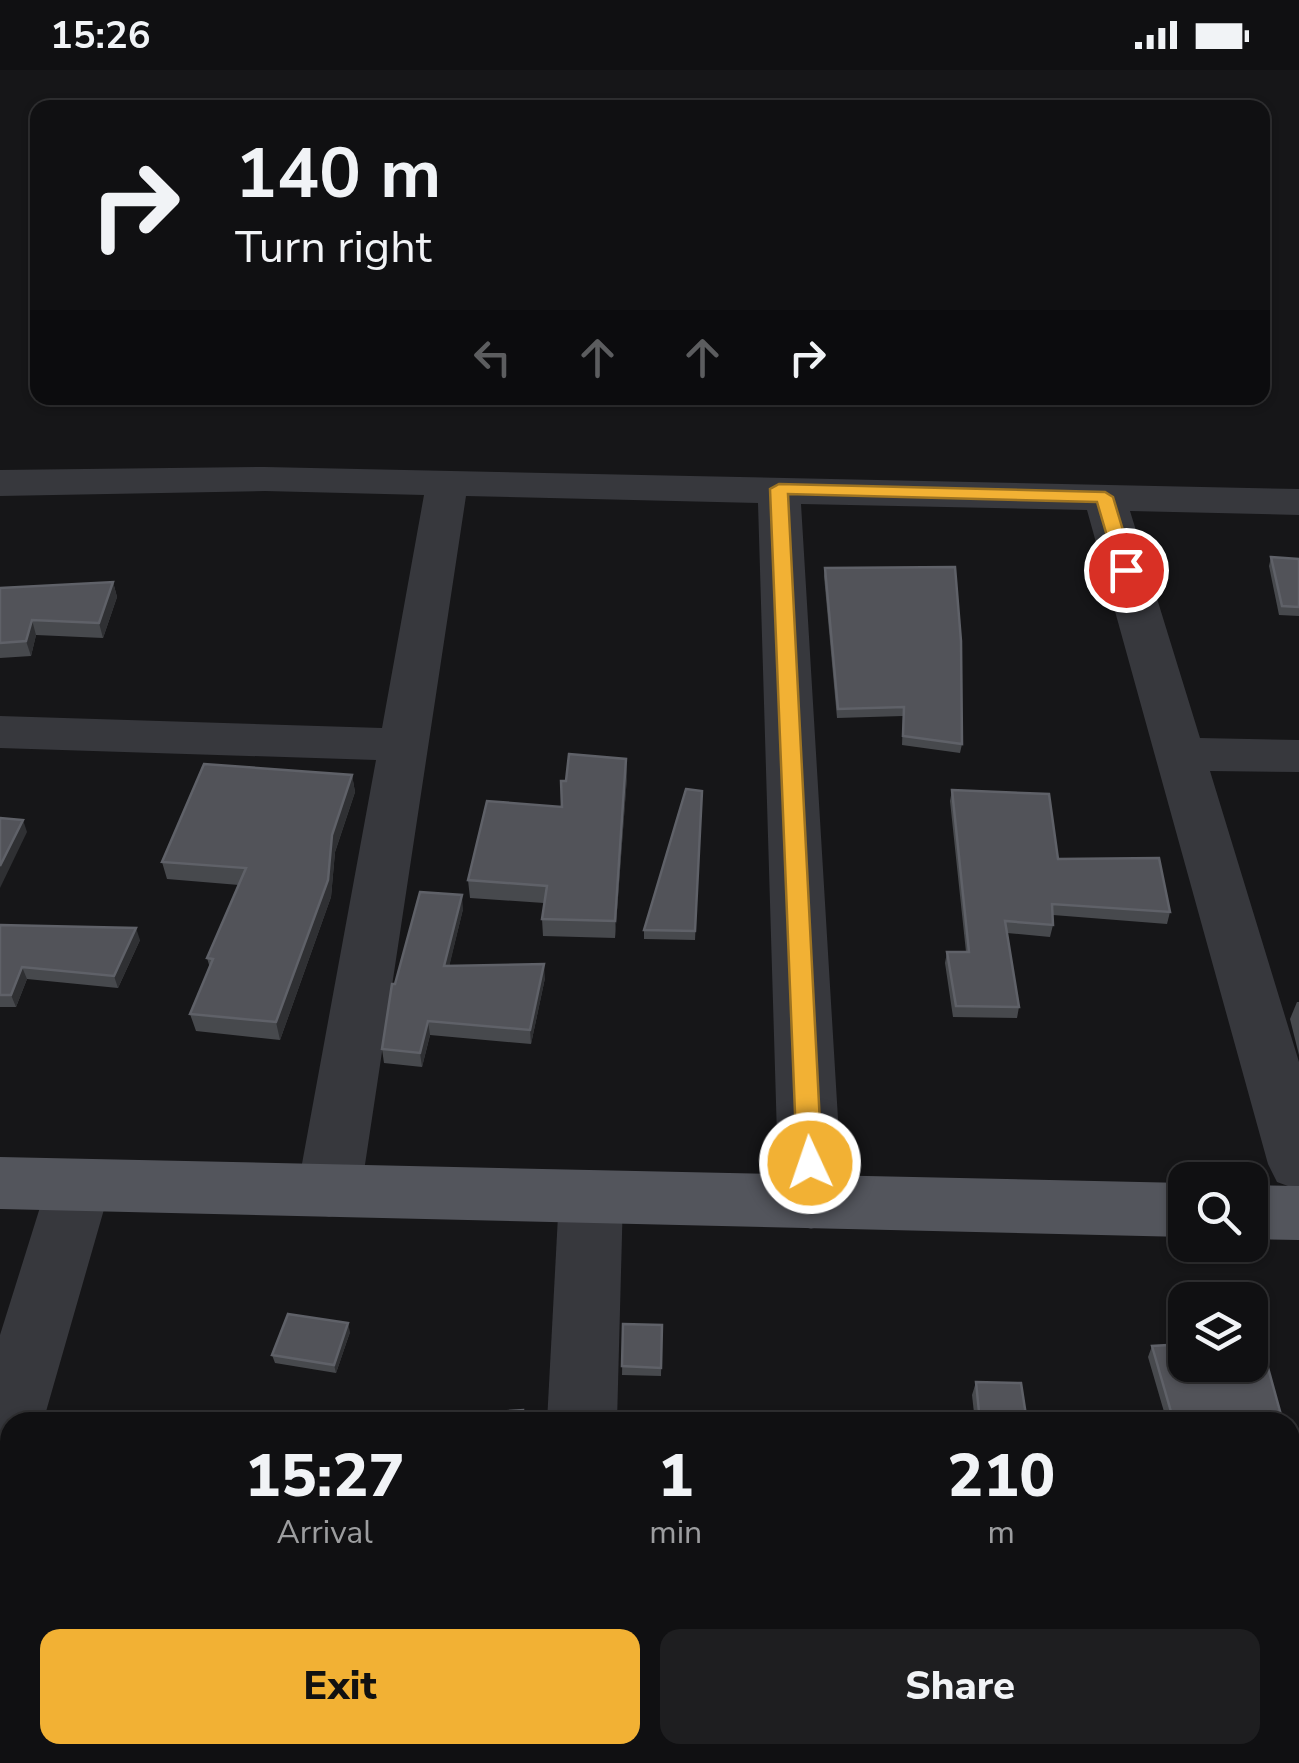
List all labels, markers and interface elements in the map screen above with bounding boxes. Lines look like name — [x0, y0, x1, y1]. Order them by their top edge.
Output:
text: 15:26 — [50, 10, 151, 61]
text: 140 m — [235, 126, 441, 222]
icon: right — [70, 140, 200, 270]
text: Turn right — [235, 217, 432, 278]
icon: left — [465, 330, 520, 385]
icon: ahead — [570, 330, 625, 385]
icon: ahead — [675, 330, 730, 385]
icon: right — [780, 330, 835, 385]
pin — [1084, 528, 1169, 613]
icon: arrive — [1099, 543, 1154, 598]
position arrow — [758, 1111, 862, 1215]
map controls — [1168, 1162, 1268, 1382]
button: search — [1168, 1162, 1268, 1262]
button: layers — [1168, 1282, 1268, 1382]
text: 15:27 — [245, 1435, 404, 1517]
text: 1 — [658, 1435, 694, 1517]
text: 210 — [947, 1435, 1055, 1517]
text: Arrival — [277, 1511, 373, 1554]
text: min — [649, 1511, 702, 1554]
text: m — [987, 1511, 1015, 1554]
button: Exit — [40, 1629, 640, 1744]
button: Share — [660, 1629, 1260, 1744]

